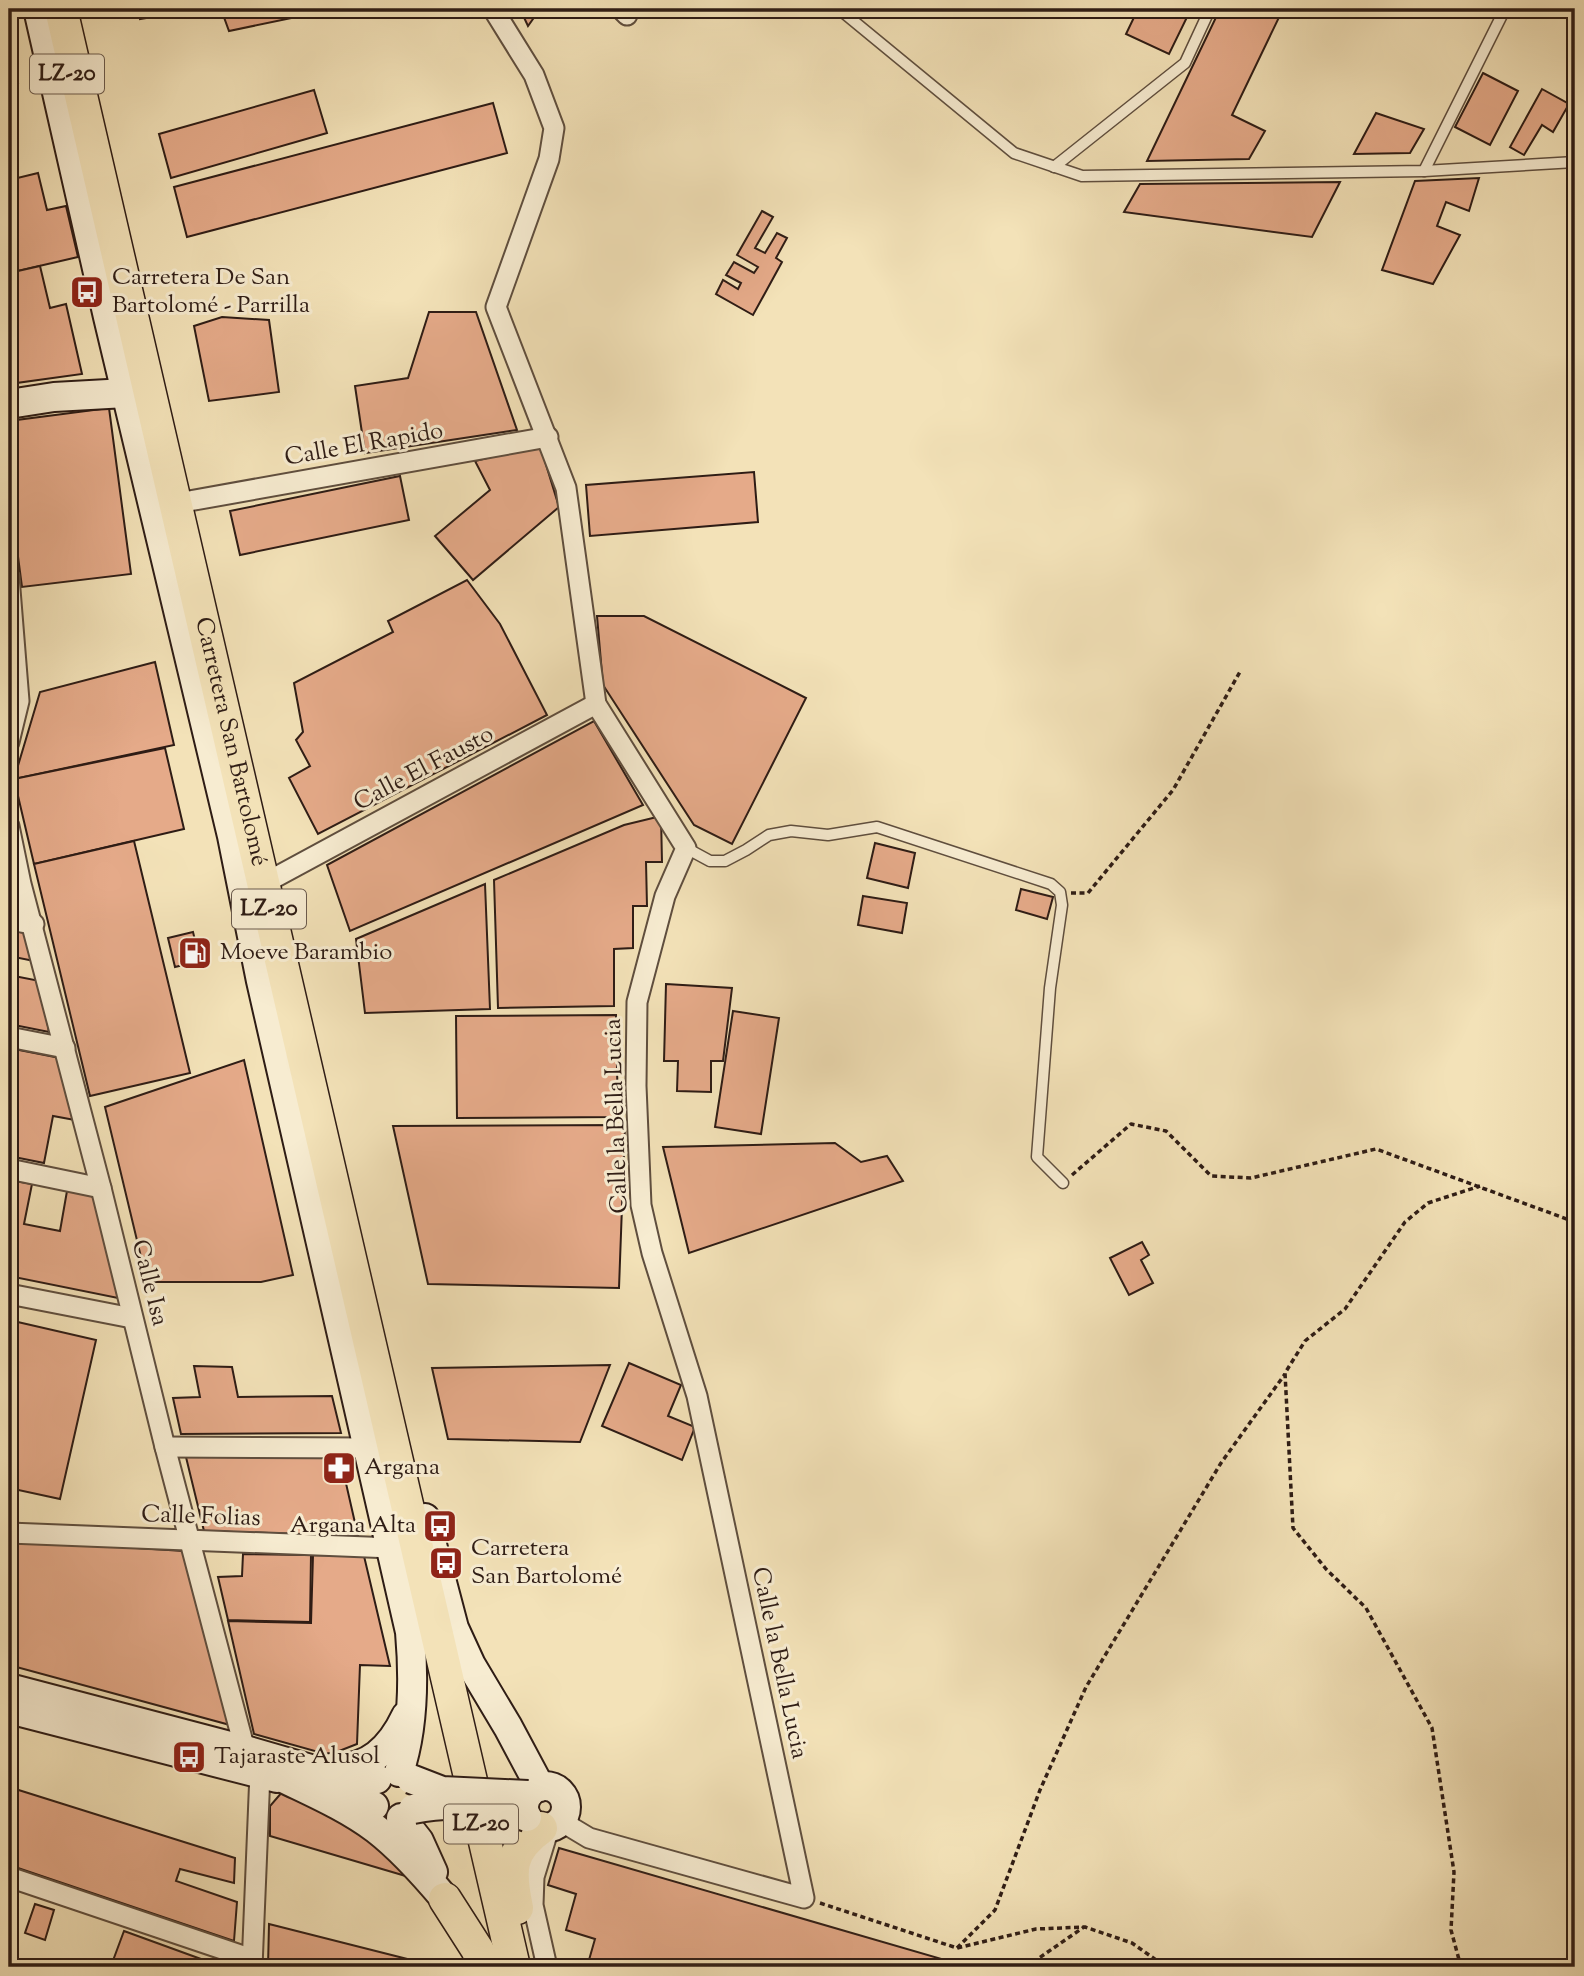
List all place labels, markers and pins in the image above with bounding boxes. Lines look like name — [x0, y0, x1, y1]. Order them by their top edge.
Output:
place label: Carretera De San Bartolomé - Parrilla — [112, 261, 310, 323]
bus stop icon: Carretera De San Bartolomé - Parrilla — [68, 273, 106, 311]
fuel station icon: Moeve Barambio — [176, 934, 214, 972]
place label: Moeve Barambio — [220, 936, 392, 970]
pharmacy icon: Argana — [320, 1449, 358, 1487]
place label: Argana — [364, 1451, 440, 1485]
bus stop icon: Argana Alta — [421, 1507, 459, 1545]
place label: Argana Alta — [290, 1509, 416, 1543]
place label: Carretera San Bartolomé — [471, 1532, 622, 1594]
bus stop icon: Carretera San Bartolomé — [427, 1544, 465, 1582]
bus stop icon: Tajaraste Alusol — [170, 1738, 208, 1776]
place label: Tajaraste Alusol — [214, 1740, 380, 1774]

